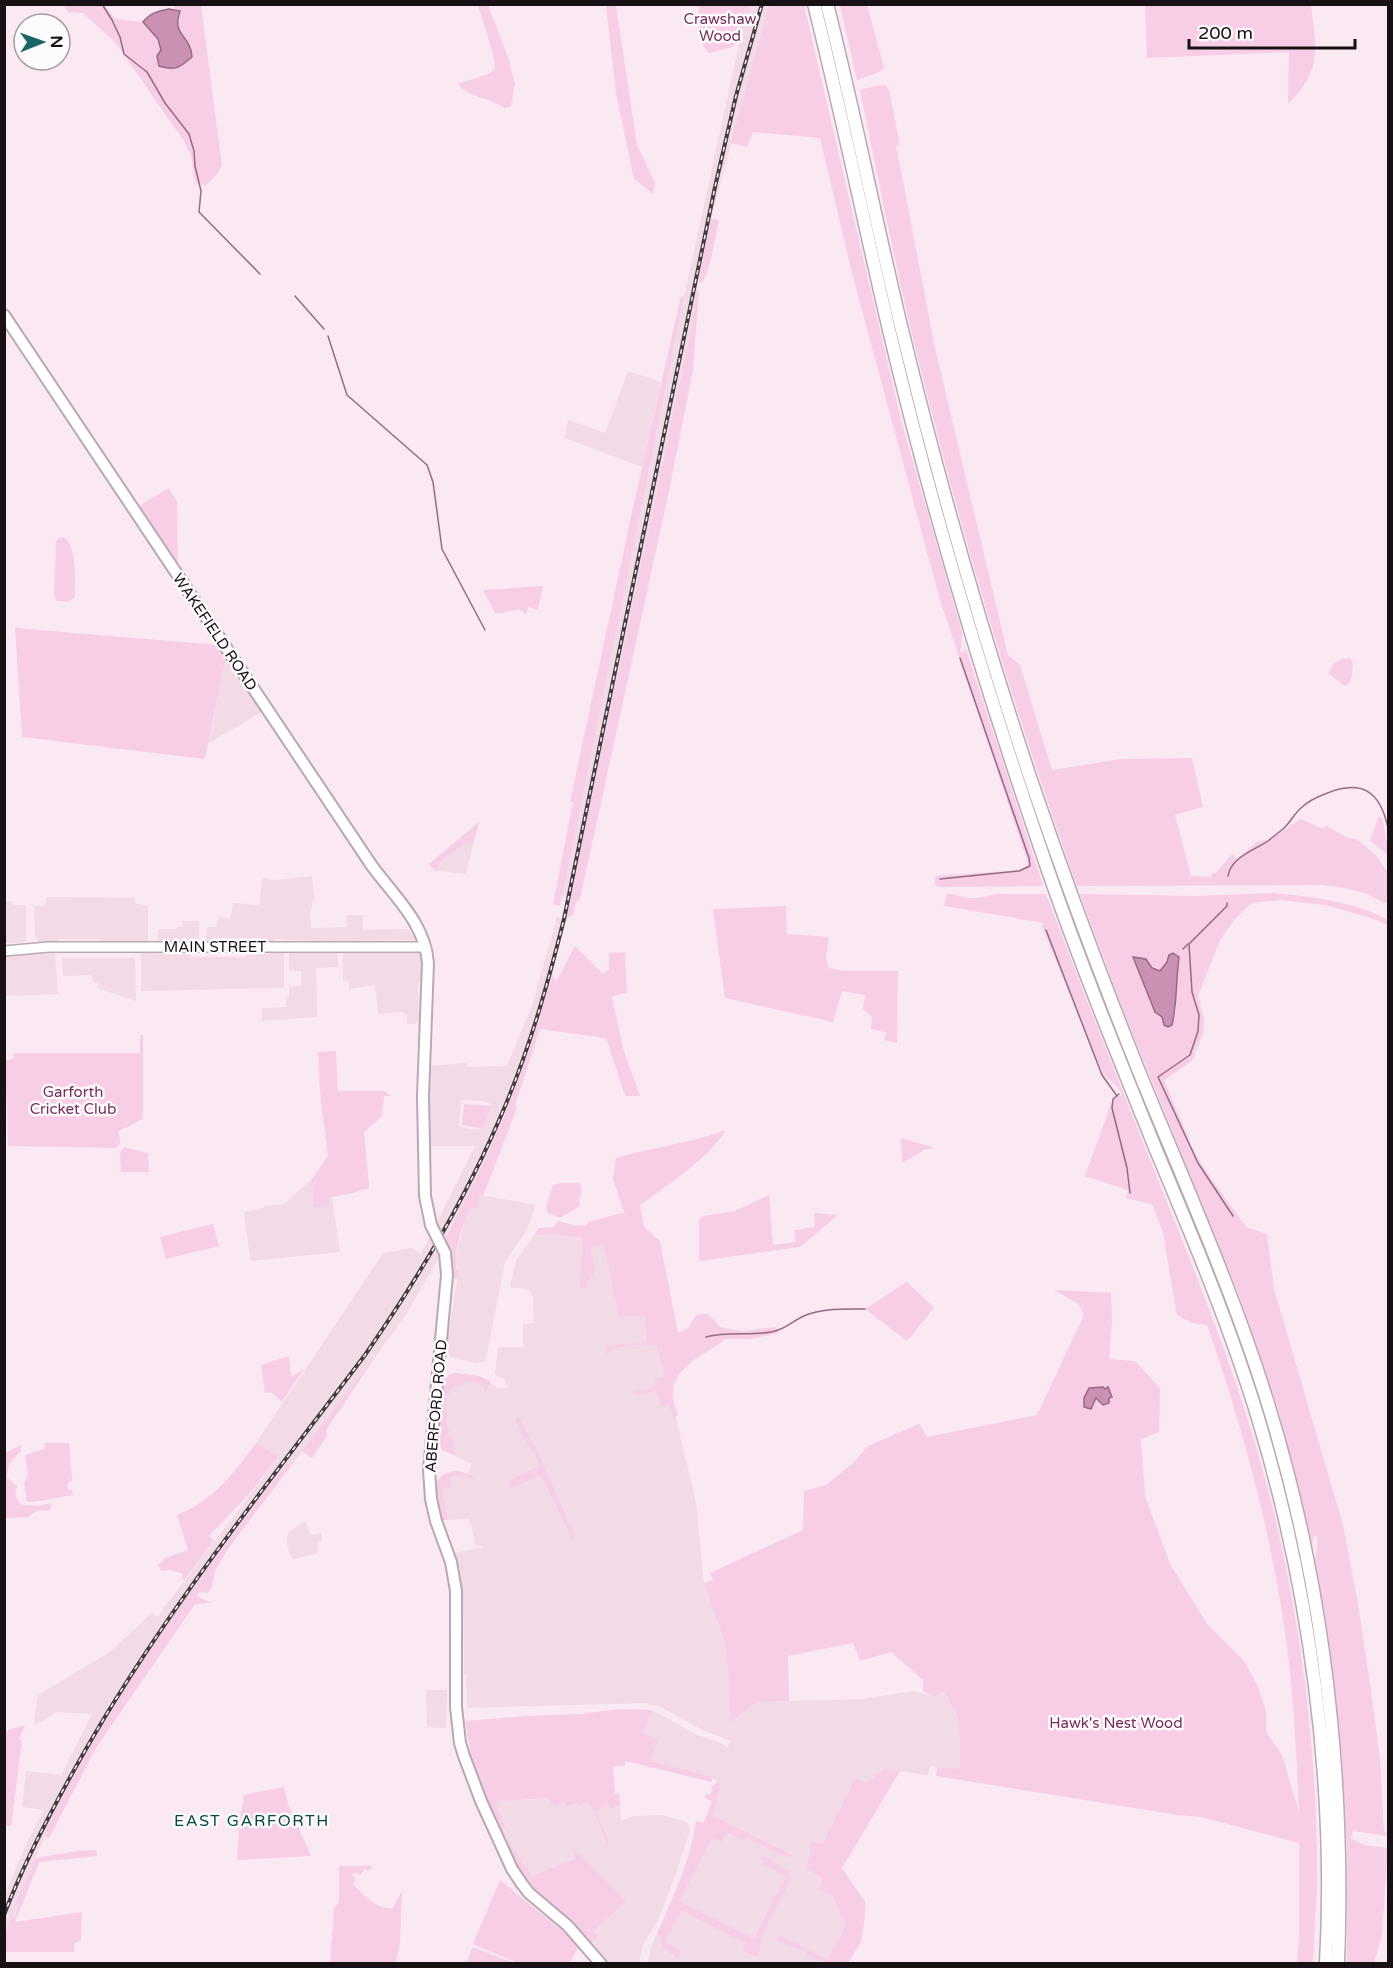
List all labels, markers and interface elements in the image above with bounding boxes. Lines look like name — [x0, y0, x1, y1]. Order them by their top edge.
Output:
park label: Crawshaw Wood — [684, 10, 756, 45]
north arrow — [12, 12, 72, 72]
scale bar — [1189, 12, 1356, 50]
text: 200 m — [1198, 22, 1253, 44]
text: N — [46, 35, 66, 48]
street label: WAKEFIELD ROAD — [169, 570, 261, 694]
street label: MAIN STREET — [164, 938, 266, 956]
park label: Garforth Cricket Club — [30, 1083, 116, 1118]
street label: ABERFORD ROAD — [421, 1339, 451, 1473]
park label: Hawk's Nest Wood — [1049, 1714, 1183, 1732]
district label: EAST GARFORTH — [174, 1811, 330, 1831]

